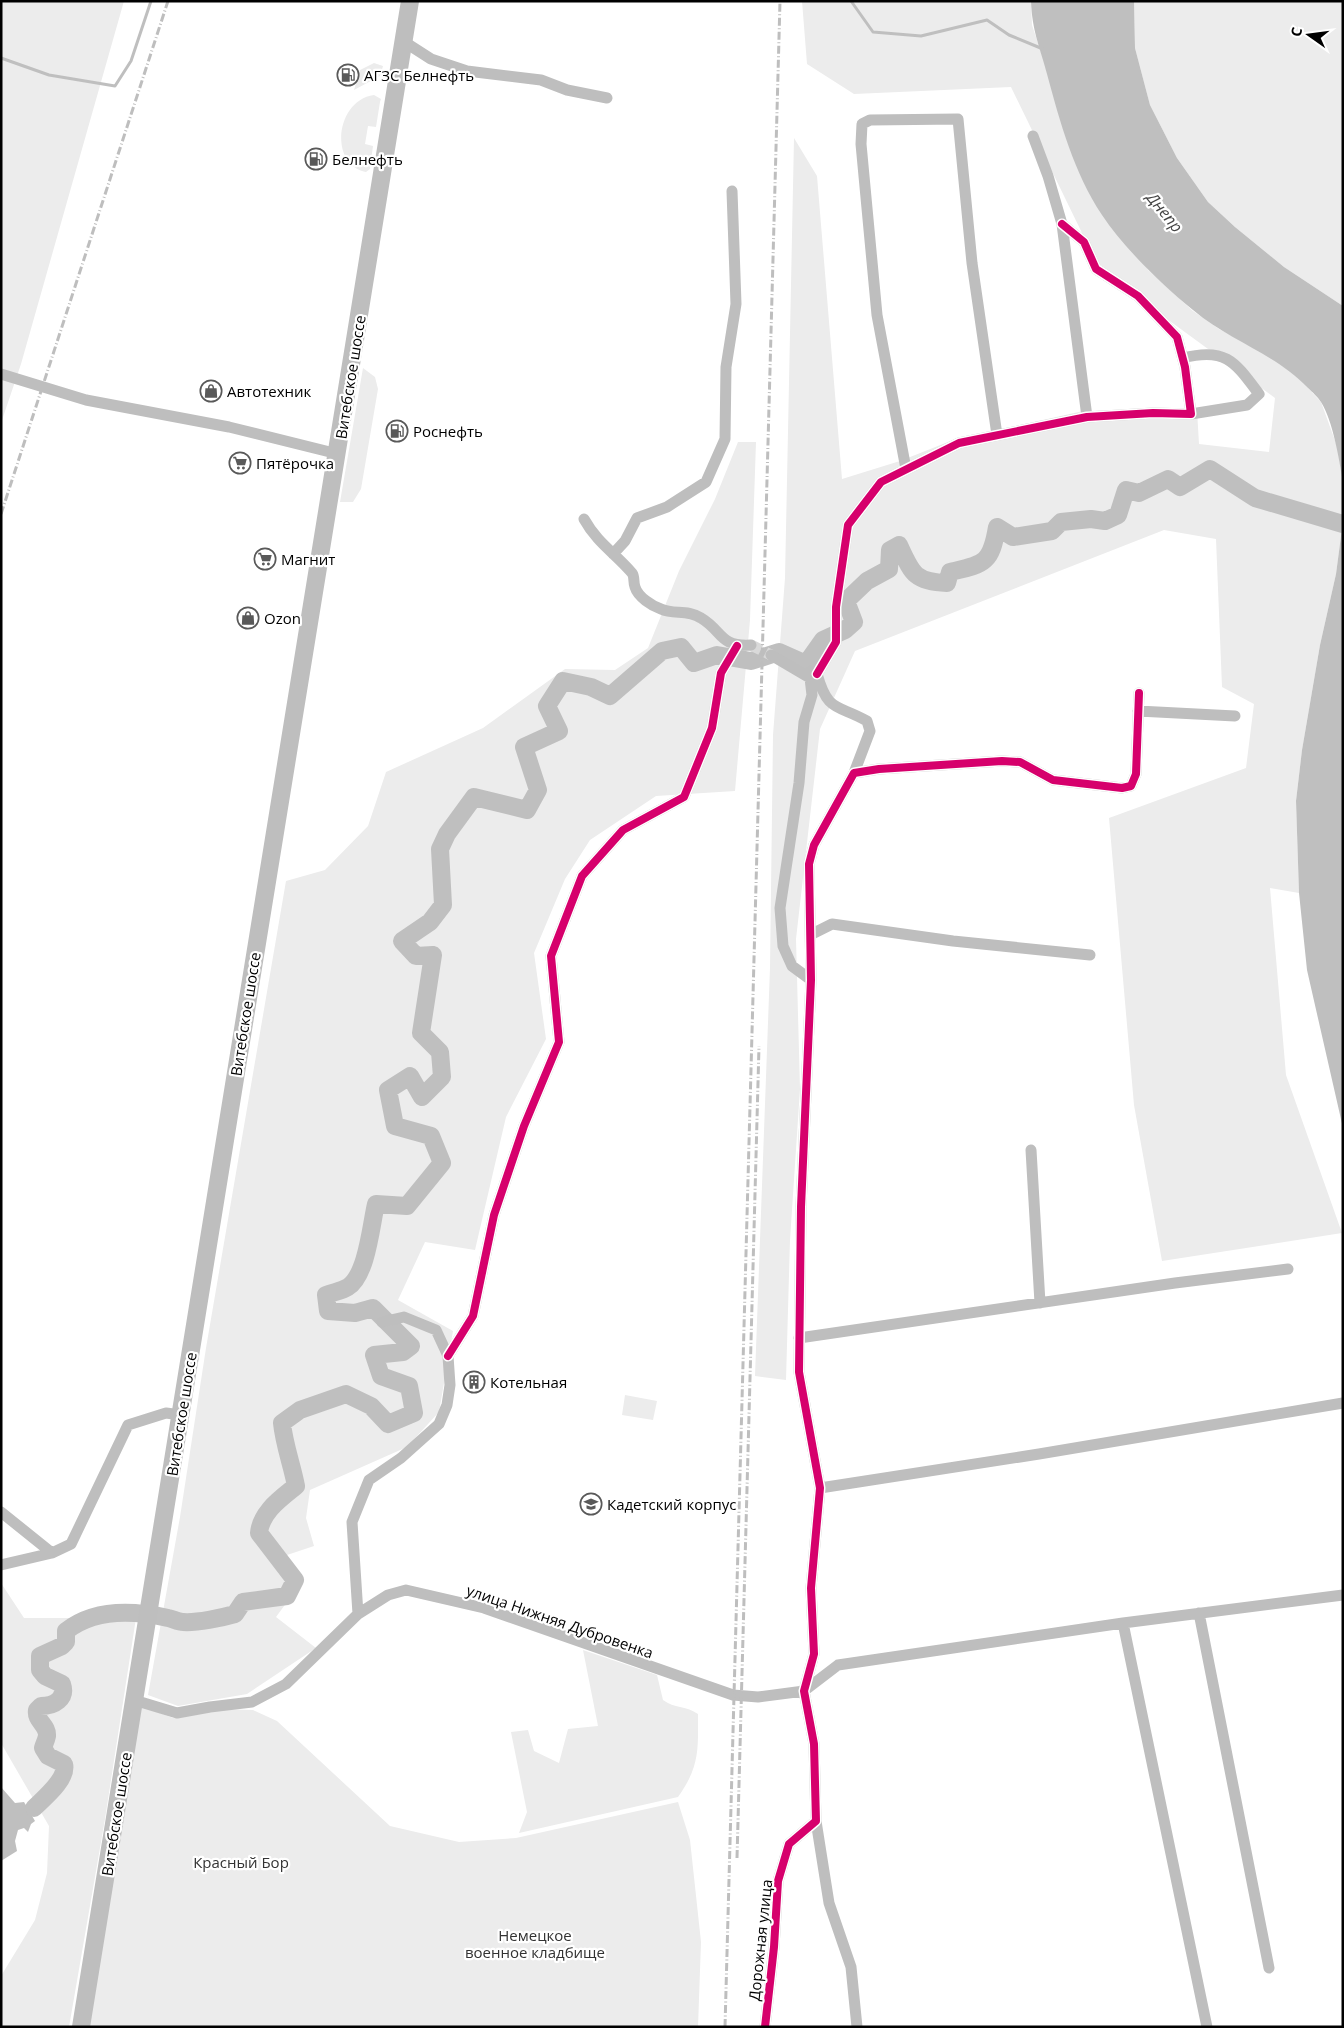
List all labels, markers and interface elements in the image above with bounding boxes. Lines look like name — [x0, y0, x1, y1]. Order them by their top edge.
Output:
north arrow — [1284, 10, 1334, 60]
text: С — [1286, 25, 1306, 38]
fuel station icon: АГЗС Белнефть — [336, 63, 360, 87]
place label: АГЗС Белнефть — [364, 65, 474, 85]
fuel station icon: Белнефть — [304, 147, 328, 171]
place label: Белнефть — [332, 149, 403, 169]
water label: Днепр — [1141, 186, 1188, 237]
street label: Витебское шоссе — [330, 314, 370, 440]
shop icon: Автотехник — [199, 379, 223, 403]
place label: Автотехник — [227, 381, 312, 401]
fuel station icon: Роснефть — [385, 419, 409, 443]
place label: Роснефть — [413, 421, 483, 441]
supermarket icon: Пятёрочка — [228, 451, 252, 475]
place label: Пятёрочка — [256, 453, 334, 473]
supermarket icon: Магнит — [253, 547, 277, 571]
place label: Магнит — [281, 549, 335, 569]
shop icon: Ozon — [236, 606, 260, 630]
place label: Ozon — [264, 608, 301, 628]
street label: Витебское шоссе — [225, 951, 265, 1077]
street label: Витебское шоссе — [161, 1351, 201, 1477]
building icon: Котельная — [462, 1370, 486, 1394]
place label: Котельная — [490, 1372, 567, 1392]
school or university icon: Кадетский корпус — [579, 1492, 603, 1516]
place label: Кадетский корпус — [607, 1494, 736, 1514]
street label: улица Нижняя Дубровенка — [464, 1580, 656, 1662]
street label: Витебское шоссе — [96, 1751, 136, 1877]
park label: Красный Бор — [193, 1852, 289, 1872]
street label: Дорожная улица — [744, 1878, 776, 2002]
park label: Немецкое военное кладбище — [465, 1925, 605, 1962]

